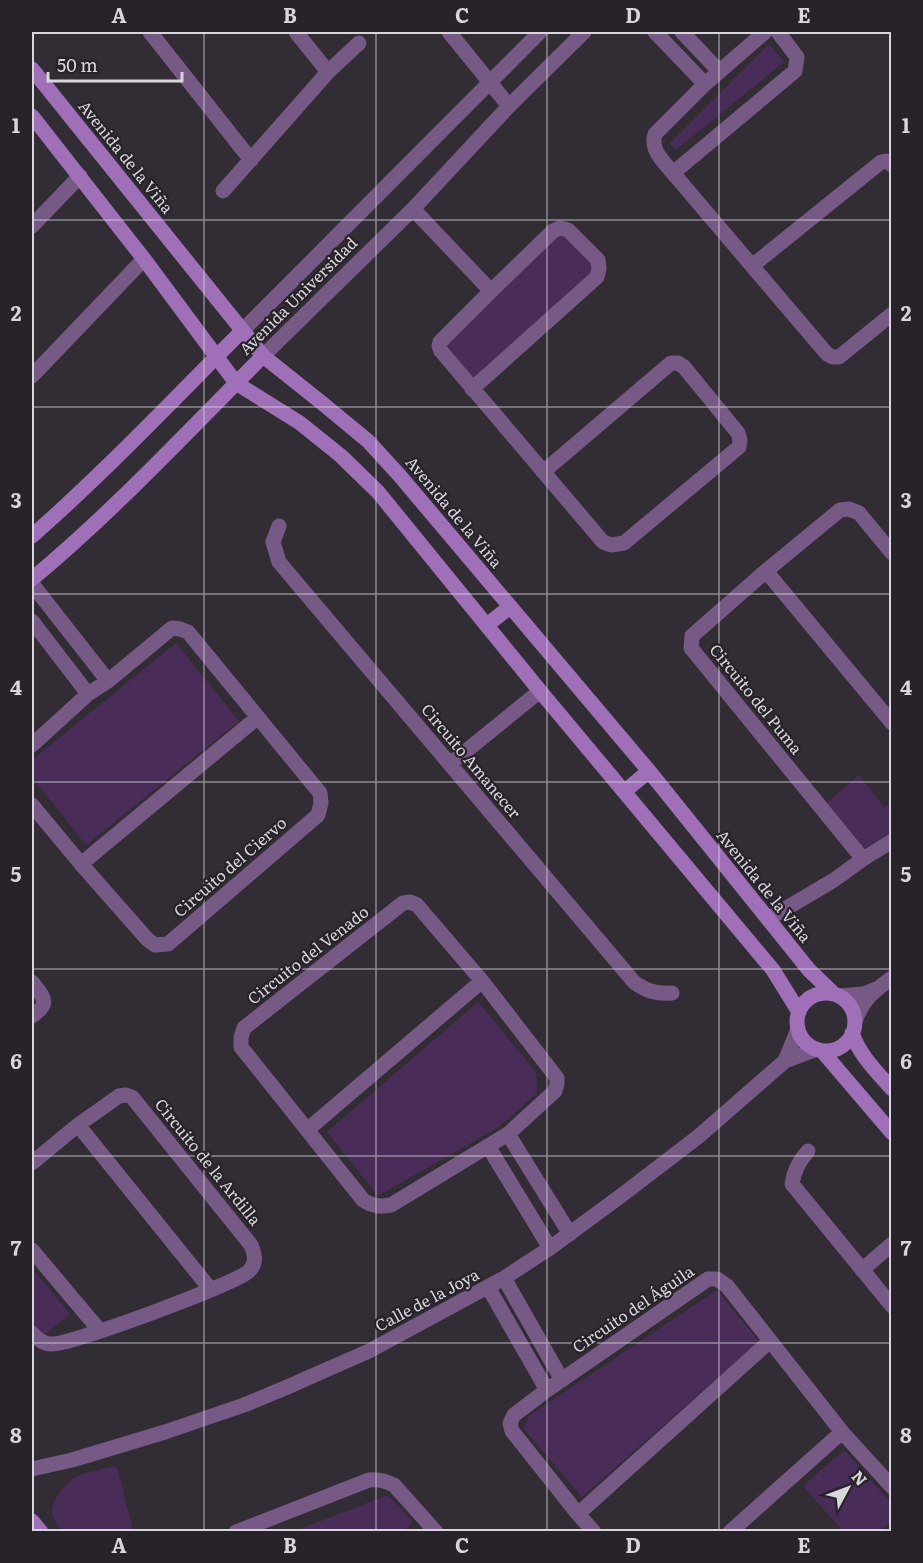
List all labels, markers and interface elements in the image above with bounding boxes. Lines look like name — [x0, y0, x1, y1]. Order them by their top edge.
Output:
text: A — [111, 0, 127, 29]
text: B — [283, 0, 297, 29]
text: C — [455, 0, 469, 29]
text: D — [625, 0, 641, 29]
text: E — [797, 0, 811, 29]
scale bar — [48, 45, 182, 83]
text: 50 m — [57, 51, 98, 78]
street label: Avenida de la Viña — [74, 95, 180, 218]
text: 1 — [12, 109, 20, 139]
text: 1 — [902, 109, 910, 139]
street label: Avenida Universidad — [233, 231, 362, 360]
text: 2 — [11, 297, 22, 327]
text: 2 — [901, 297, 912, 327]
street label: Avenida de la Viña — [401, 450, 509, 573]
text: 3 — [10, 484, 22, 514]
text: 3 — [900, 484, 912, 514]
street label: Circuito del Puma — [705, 638, 809, 759]
text: 4 — [10, 671, 22, 701]
text: 4 — [900, 671, 912, 701]
street label: Circuito Amanecer — [416, 698, 527, 823]
street label: Circuito del Ciervo — [168, 810, 291, 922]
street label: Avenida de la Viña — [712, 824, 818, 947]
text: 5 — [11, 858, 22, 888]
text: 5 — [901, 858, 912, 888]
street label: Circuito del Venado — [241, 899, 373, 1009]
text: 6 — [10, 1045, 22, 1075]
text: 6 — [900, 1045, 912, 1075]
street label: Circuito de la Ardilla — [150, 1093, 268, 1230]
text: 7 — [11, 1232, 22, 1262]
text: 7 — [901, 1232, 912, 1262]
street label: Circuito del Águila — [567, 1258, 698, 1358]
street label: Calle de la Joya — [370, 1261, 483, 1337]
text: 8 — [10, 1419, 22, 1449]
text: 8 — [900, 1419, 912, 1449]
north arrow — [818, 1458, 878, 1518]
text: N — [847, 1465, 874, 1490]
text: A — [111, 1529, 127, 1559]
text: B — [283, 1529, 297, 1559]
text: C — [455, 1529, 469, 1559]
text: D — [625, 1529, 641, 1559]
text: E — [797, 1529, 811, 1559]

